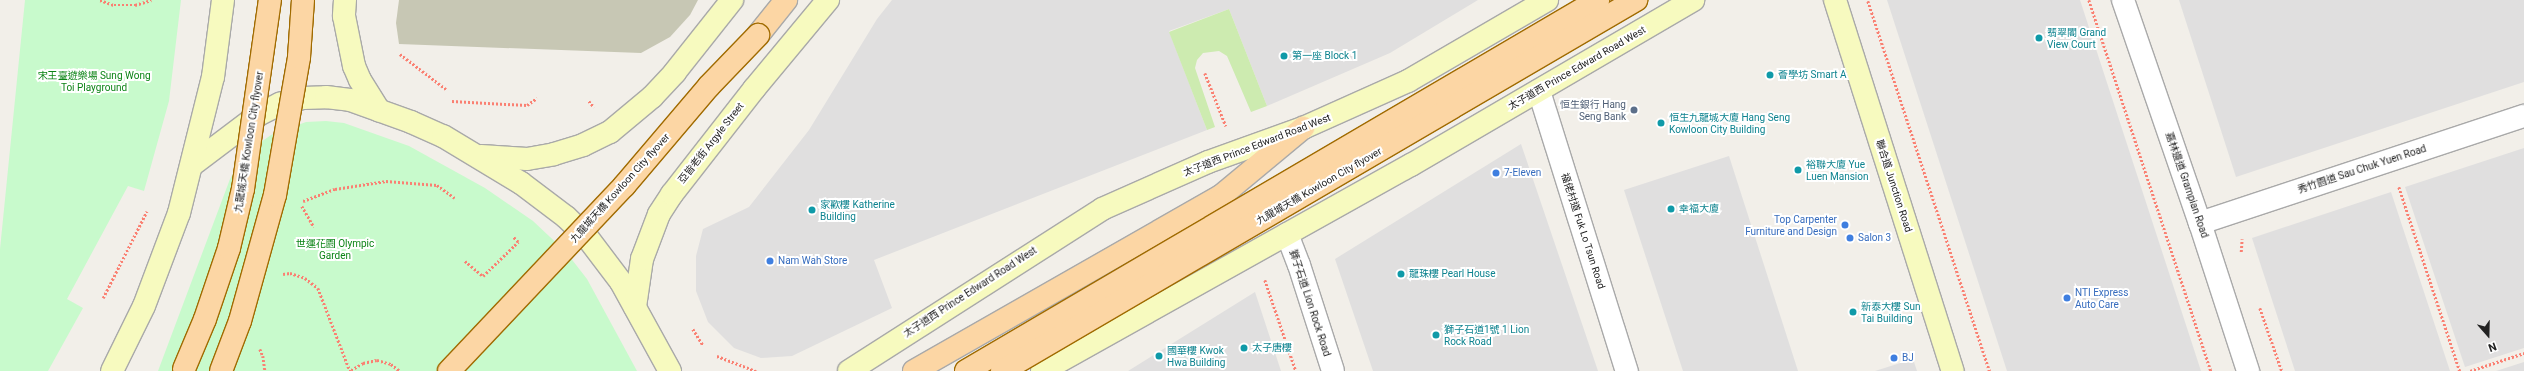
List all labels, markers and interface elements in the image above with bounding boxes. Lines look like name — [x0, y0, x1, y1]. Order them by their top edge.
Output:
street label: 太子道西 Prince Edward Road West — [1506, 24, 1648, 112]
place label: 翡翠閣 Grand View Court — [2047, 26, 2106, 50]
marker: 翡翠閣 Grand View Court — [2034, 33, 2044, 43]
place label: 第一座 Block 1 — [1292, 50, 1357, 62]
marker: 第一座 Block 1 — [1279, 51, 1289, 61]
park label: 宋王臺遊樂場 Sung Wong Toi Playground — [37, 69, 151, 92]
place label: 薈學坊 Smart A — [1778, 69, 1847, 81]
marker: 薈學坊 Smart A — [1765, 70, 1775, 80]
street label: 九龍城天橋 Kowloon City flyover — [232, 71, 266, 213]
place label: 恒生銀行 Hang Seng Bank — [1560, 98, 1626, 122]
street label: 亞皆老街 Argyle Street — [676, 100, 746, 186]
marker: 恒生銀行 Hang Seng Bank — [1629, 105, 1639, 115]
street label: 太子道西 Prince Edward Road West — [1182, 111, 1332, 179]
place label: 恒生九龍城大廈 Hang Seng Kowloon City Building — [1669, 111, 1790, 134]
marker: 恒生九龍城大廈 Hang Seng Kowloon City Building — [1656, 118, 1666, 128]
street label: 九龍城天橋 Kowloon City flyover — [568, 131, 672, 245]
street label: 嘉林邊道 Grampian Road — [2163, 131, 2211, 239]
street label: 聯合道 Junction Road — [1873, 138, 1915, 234]
street label: 秀竹園道 Sau Chuk Yuen Road — [2296, 143, 2428, 195]
street label: 九龍城天橋 Kowloon City flyover — [1254, 145, 1384, 227]
place label: 裕聯大廈 Yue Luen Mansion — [1806, 158, 1868, 182]
marker: 裕聯大廈 Yue Luen Mansion — [1793, 165, 1803, 175]
place label: 7-Eleven — [1504, 167, 1541, 179]
marker: 7-Eleven — [1491, 168, 1501, 178]
street label: 福佬村道 Fuk Lo Tsun Road — [1559, 171, 1607, 291]
place label: 家歡樓 Katherine Building — [820, 198, 895, 222]
place label: 幸福大廈 — [1679, 203, 1719, 215]
marker: 幸福大廈 — [1666, 204, 1676, 214]
marker: 家歡樓 Katherine Building — [807, 205, 817, 215]
place label: Top Carpenter Furniture and Design — [1745, 213, 1837, 236]
marker: Top Carpenter Furniture and Design — [1840, 220, 1850, 230]
place label: Salon 3 — [1858, 232, 1891, 244]
marker: Salon 3 — [1845, 233, 1855, 243]
park label: 世運花園 Olympic Garden — [296, 237, 374, 260]
street label: 太子道西 Prince Edward Road West — [901, 244, 1039, 340]
street label: 獅子石道 Lion Rock Road — [1287, 248, 1333, 358]
place label: Nam Wah Store — [778, 255, 847, 267]
marker: Nam Wah Store — [765, 256, 775, 266]
place label: 龍珠樓 Pearl House — [1409, 268, 1496, 280]
marker: 龍珠樓 Pearl House — [1396, 269, 1406, 279]
place label: NTI Express Auto Care — [2075, 286, 2128, 310]
marker: NTI Express Auto Care — [2062, 293, 2072, 303]
place label: 新泰大樓 Sun Tai Building — [1861, 300, 1920, 324]
marker: 新泰大樓 Sun Tai Building — [1848, 307, 1858, 317]
north arrow — [2468, 315, 2508, 355]
place label: 獅子石道1號 1 Lion Rock Road — [1444, 323, 1529, 346]
marker: 獅子石道1號 1 Lion Rock Road — [1431, 330, 1441, 340]
text: N — [2486, 339, 2498, 354]
place label: 太子唐樓 — [1252, 342, 1292, 354]
marker: 太子唐樓 — [1239, 343, 1249, 353]
place label: 國華樓 Kwok Hwa Building — [1167, 344, 1225, 368]
marker: 國華樓 Kwok Hwa Building — [1154, 351, 1164, 361]
place label: BJ — [1902, 352, 1914, 364]
marker: BJ — [1889, 353, 1899, 363]

